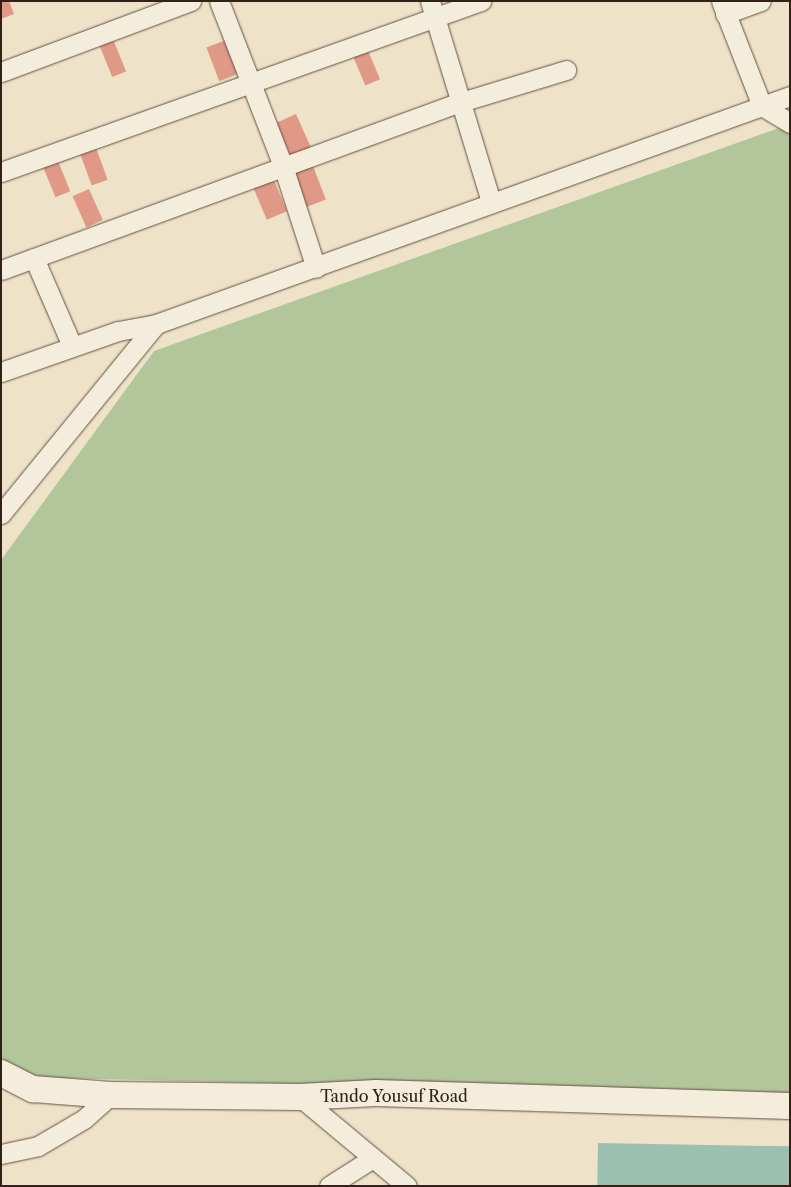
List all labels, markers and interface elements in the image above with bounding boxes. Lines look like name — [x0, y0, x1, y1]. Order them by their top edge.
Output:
street label: Tando Yousuf Road — [320, 1086, 468, 1106]

